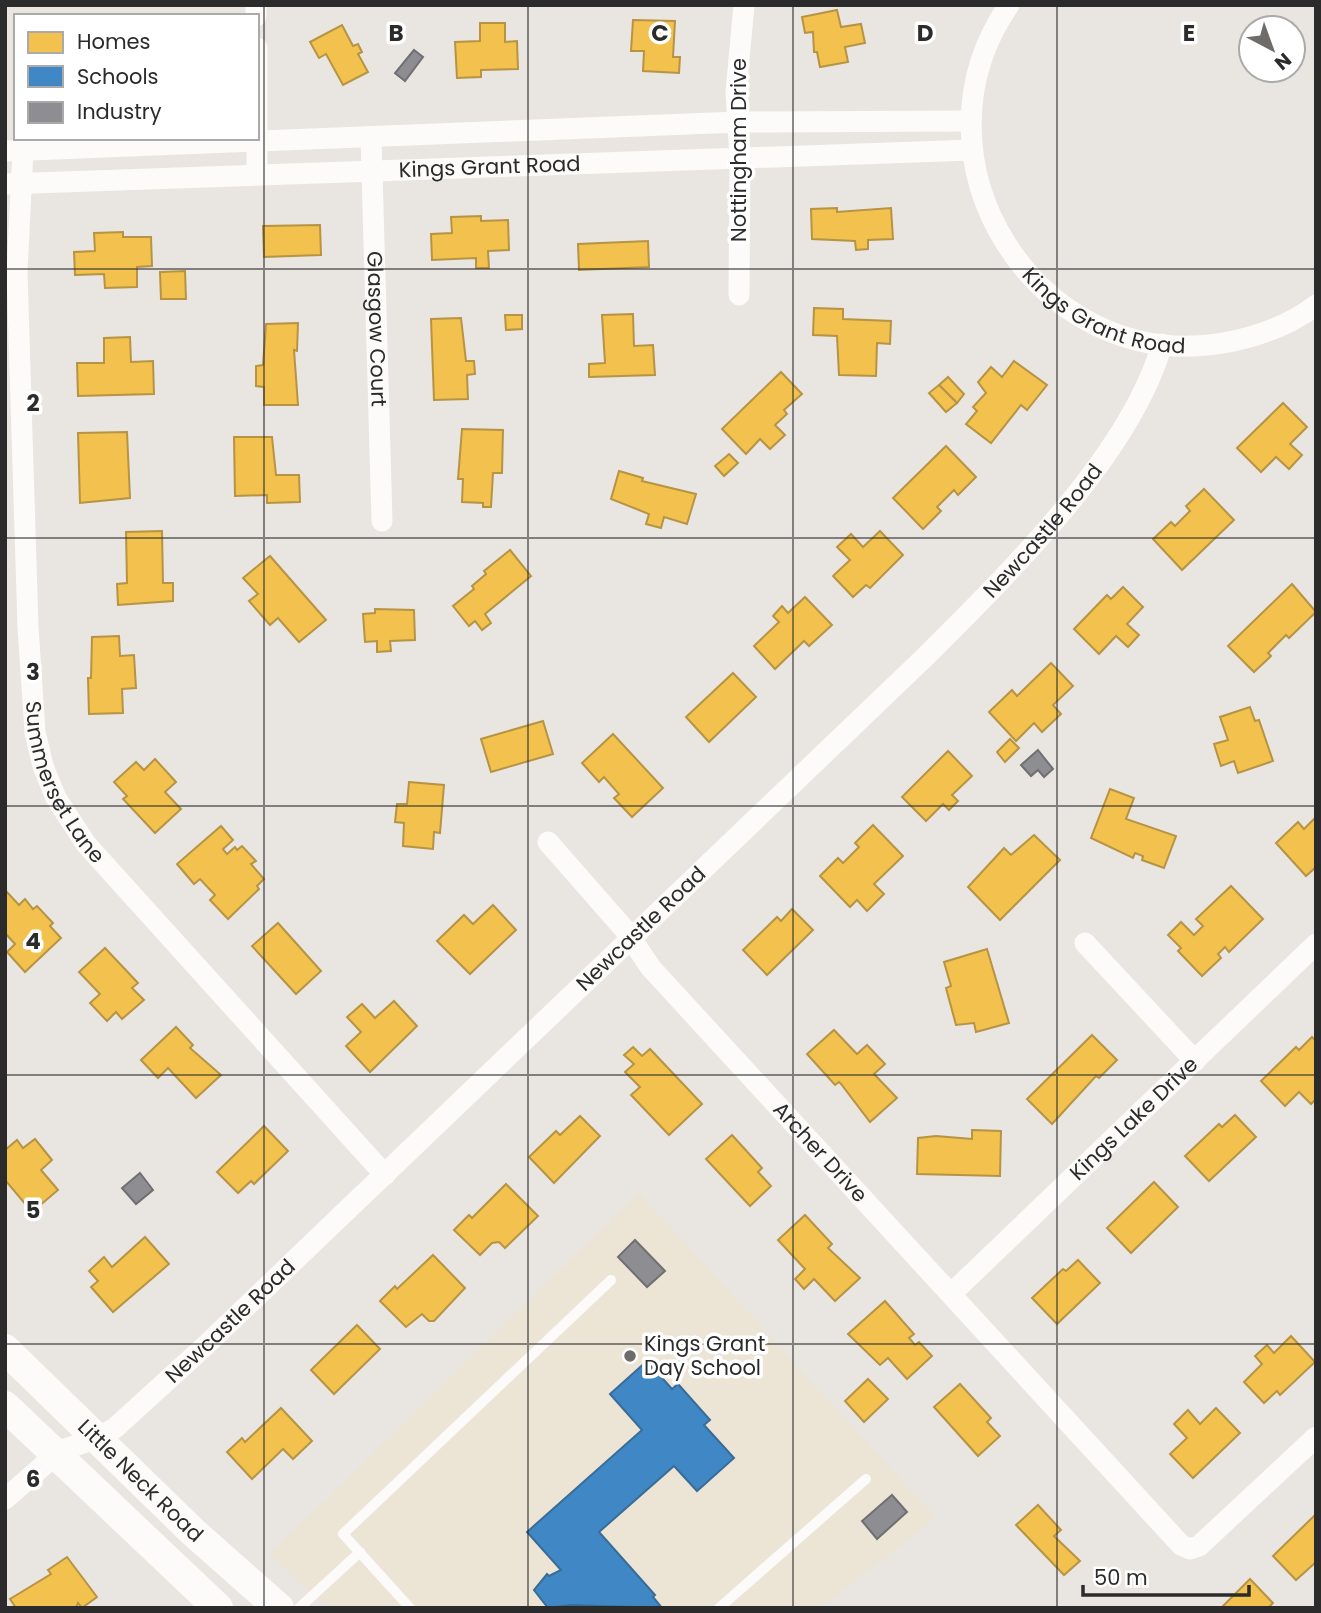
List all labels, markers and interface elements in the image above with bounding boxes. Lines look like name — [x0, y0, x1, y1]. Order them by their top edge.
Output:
legend — [14, 14, 259, 140]
north arrow — [1237, 14, 1307, 84]
text: B — [388, 17, 404, 49]
text: C — [651, 17, 669, 49]
text: D — [917, 17, 933, 49]
text: E — [1183, 17, 1195, 49]
text: Homes — [77, 27, 151, 56]
text: N — [1269, 47, 1297, 76]
street label: Nottingham Drive — [724, 58, 753, 242]
text: Schools — [77, 62, 159, 91]
text: Industry — [77, 97, 162, 126]
street label: Kings Grant Road — [398, 149, 581, 184]
street label: Glasgow Court — [360, 251, 394, 407]
street label: Kings Grant Road — [1016, 261, 1186, 360]
text: 2 — [26, 387, 40, 419]
street label: Newcastle Road — [976, 457, 1109, 604]
text: 3 — [26, 656, 40, 688]
street label: Summerset Lane — [19, 700, 112, 869]
street label: Newcastle Road — [570, 860, 712, 997]
text: 4 — [25, 925, 41, 957]
street label: Kings Lake Drive — [1063, 1050, 1204, 1187]
street label: Archer Drive — [767, 1095, 874, 1208]
text: 5 — [26, 1194, 40, 1226]
street label: Newcastle Road — [159, 1252, 301, 1389]
place label: Kings Grant Day School — [644, 1329, 765, 1382]
marker: Kings Grant Day School — [622, 1348, 638, 1364]
street label: Little Neck Road — [72, 1413, 210, 1549]
text: 6 — [26, 1463, 40, 1495]
scale bar — [1083, 1554, 1249, 1598]
text: 50 m — [1094, 1563, 1148, 1592]

